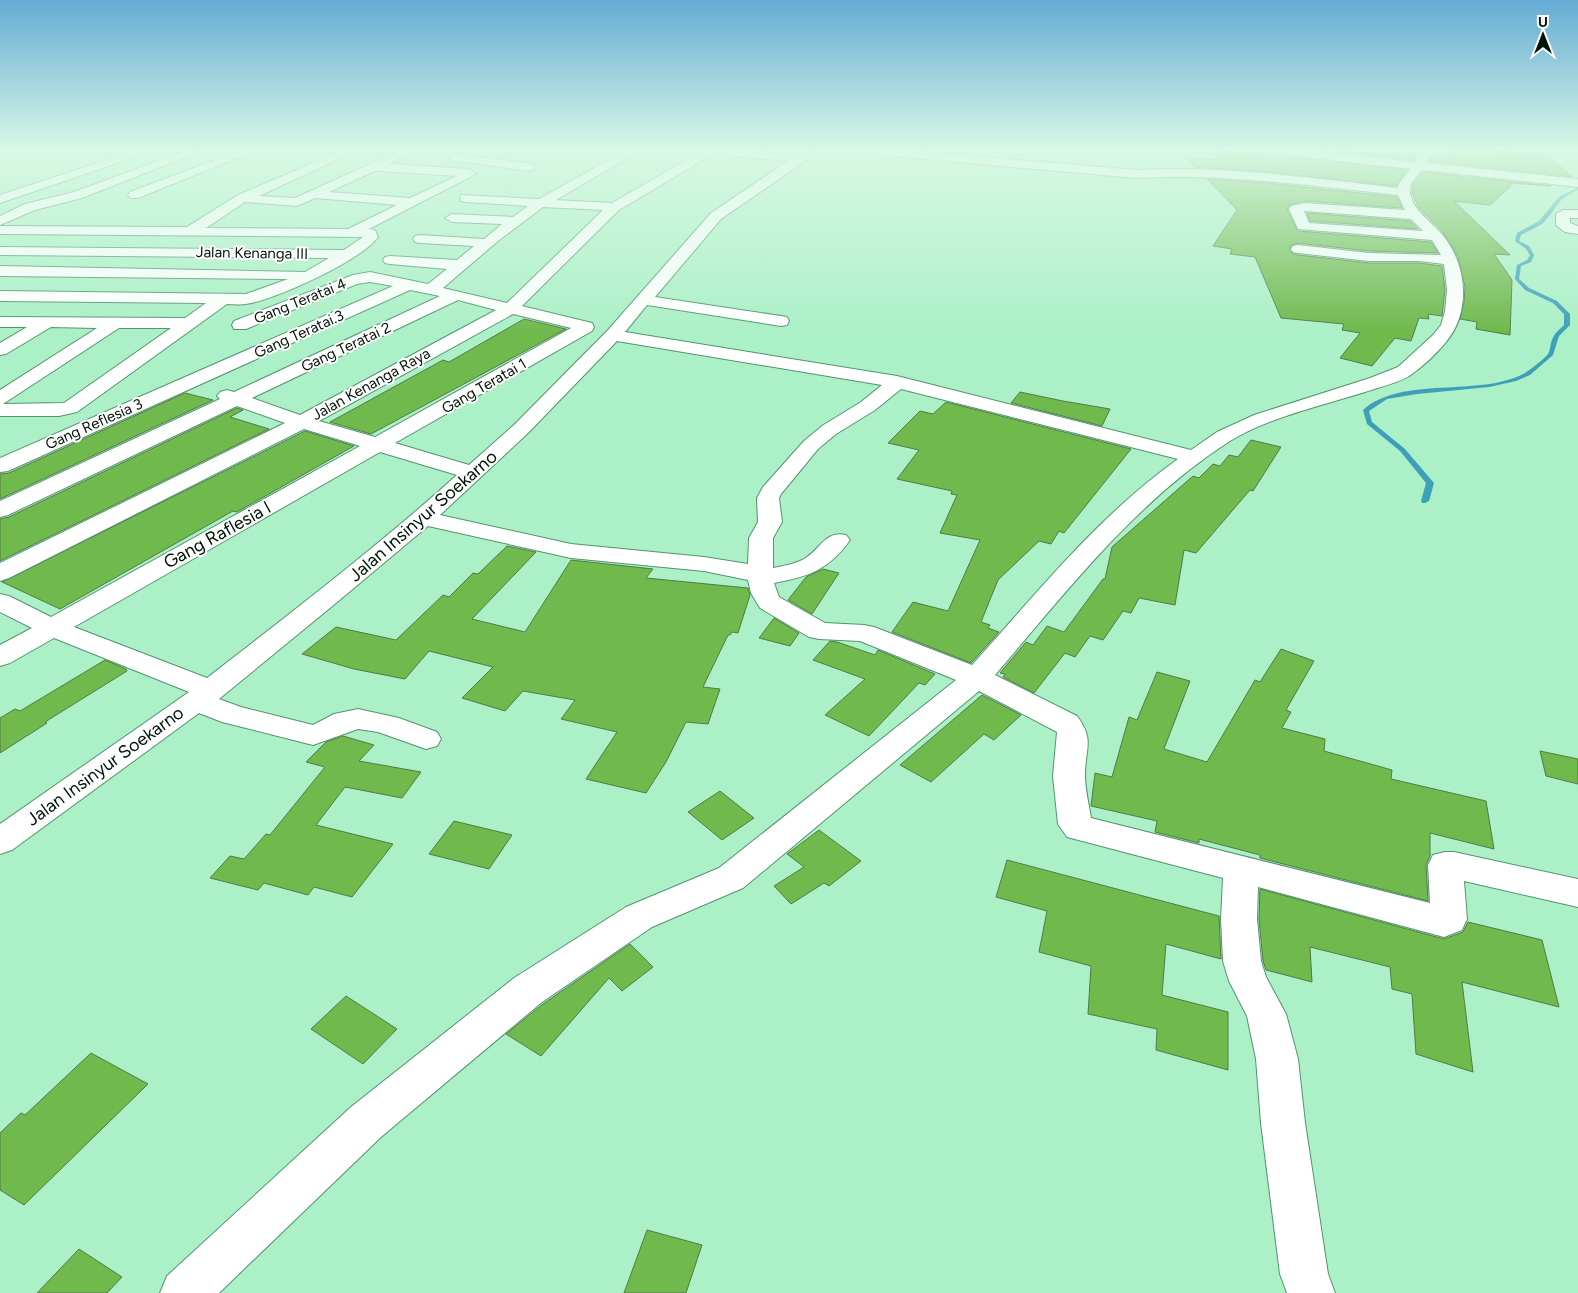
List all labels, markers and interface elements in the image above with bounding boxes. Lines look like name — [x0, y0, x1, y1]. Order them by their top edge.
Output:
north arrow — [1518, 10, 1568, 60]
text: U — [1538, 14, 1548, 31]
street label: Jalan Kenanga III — [196, 243, 308, 263]
street label: Gang Teratai 4 — [251, 274, 349, 328]
street label: Gang Teratai.3 — [251, 306, 347, 362]
street label: Gang Teratai 2 — [298, 318, 394, 376]
street label: Jalan Kenanga Raya — [309, 344, 433, 424]
street label: Gang Teratai 1 — [438, 354, 530, 418]
street label: Gang Reflesia 3 — [43, 395, 145, 453]
street label: Jalan Insinyur Soekarno — [344, 446, 502, 586]
street label: Gang Raflesia l — [160, 497, 274, 573]
street label: Jalan Insinyur Soekarno — [22, 702, 188, 830]

